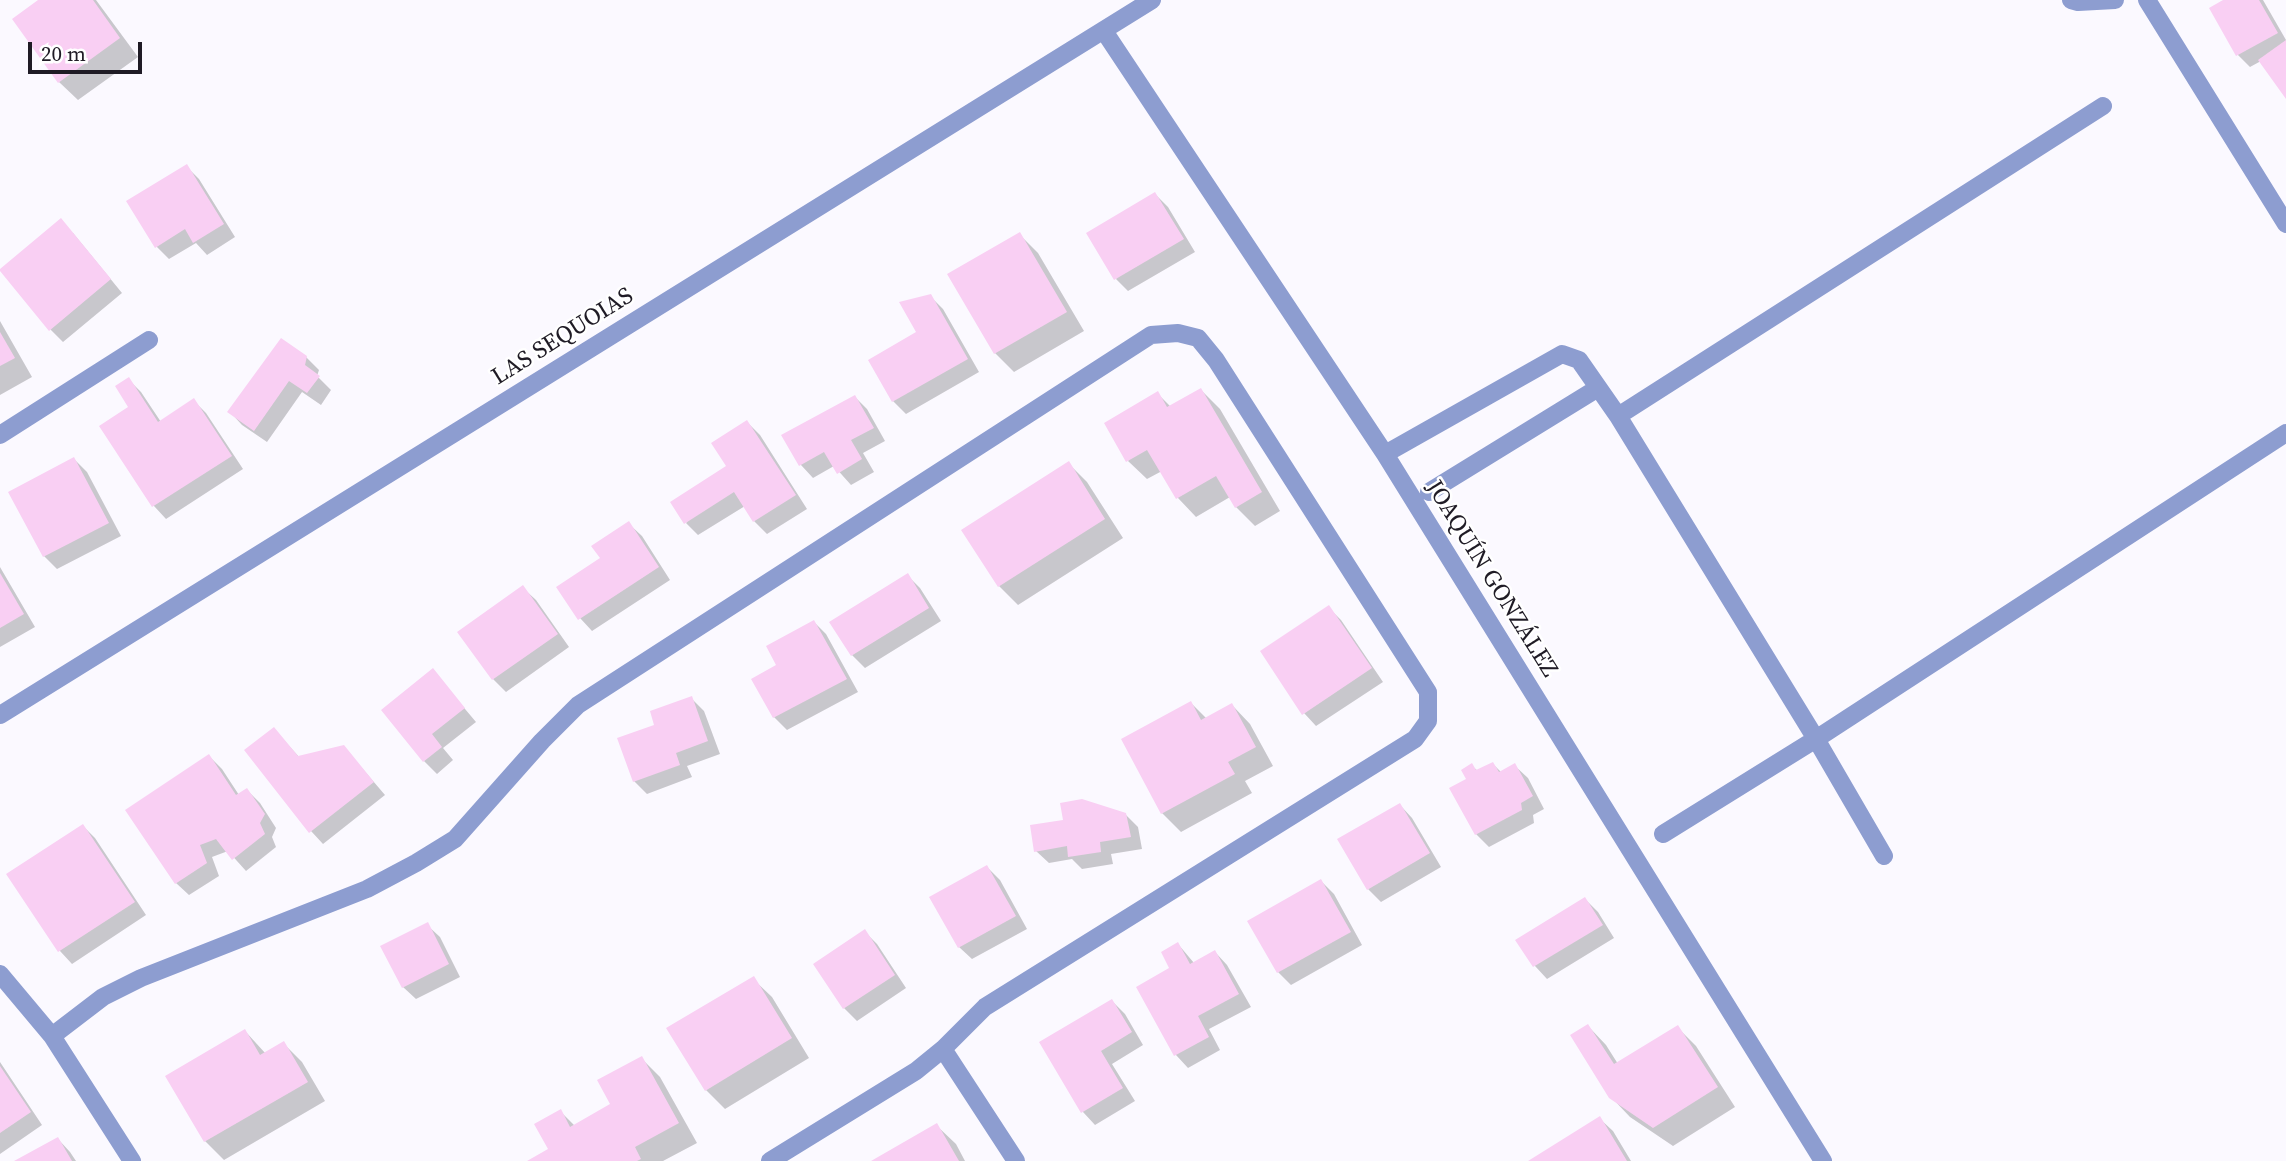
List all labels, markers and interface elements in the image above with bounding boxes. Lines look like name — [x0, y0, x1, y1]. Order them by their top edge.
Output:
scale bar — [32, 28, 145, 72]
text: 20 m — [41, 39, 86, 68]
street label: LAS SEQUOIAS — [487, 282, 639, 392]
street label: JOAQUÍN GONZÁLEZ — [1419, 475, 1563, 683]

